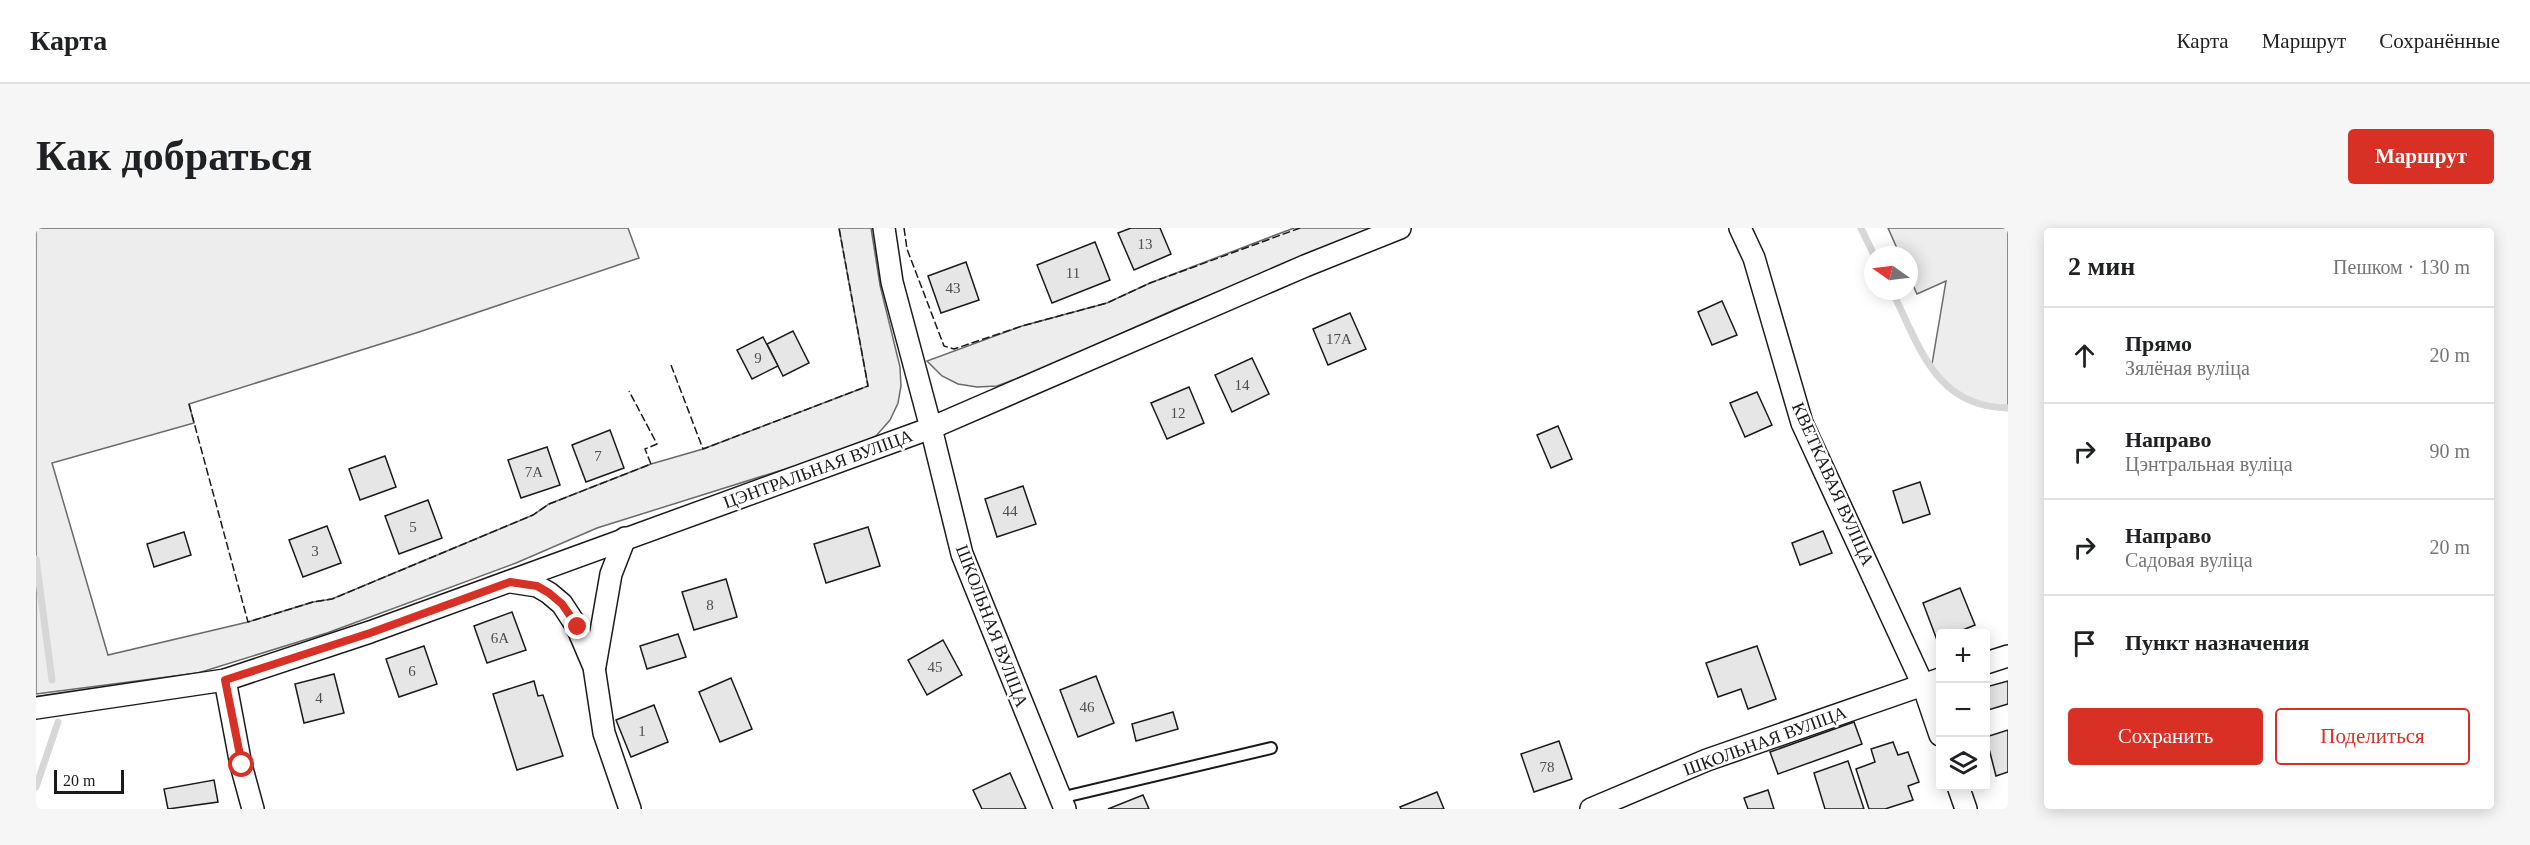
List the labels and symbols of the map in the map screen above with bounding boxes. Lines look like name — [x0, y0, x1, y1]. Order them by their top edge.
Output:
house number: 13 — [1138, 236, 1153, 252]
north arrow — [1864, 246, 1918, 300]
house number: 11 — [1066, 265, 1080, 281]
house number: 43 — [946, 280, 961, 296]
house number: 17А — [1326, 331, 1352, 347]
house number: 9 — [754, 350, 762, 366]
house number: 14 — [1235, 377, 1250, 393]
street label: КВЕТКАВАЯ ВУЛІЦА — [1788, 399, 1878, 569]
house number: 12 — [1171, 405, 1186, 421]
street label: ЦЭНТРАЛЬНАЯ ВУЛІЦА — [721, 425, 915, 513]
house number: 7 — [594, 448, 602, 464]
house number: 7А — [525, 464, 543, 480]
house number: 44 — [1003, 503, 1018, 519]
house number: 5 — [409, 519, 417, 535]
street label: ШКОЛЬНАЯ ВУЛІЦА — [952, 542, 1032, 710]
house number: 3 — [311, 543, 319, 559]
house number: 8 — [706, 597, 714, 613]
route end — [564, 613, 590, 639]
house number: 6А — [491, 630, 509, 646]
house number: 45 — [928, 659, 943, 675]
house number: 6 — [408, 663, 416, 679]
house number: 4 — [315, 690, 323, 706]
house number: 46 — [1080, 699, 1095, 715]
street label: ШКОЛЬНАЯ ВУЛІЦА — [1681, 702, 1849, 780]
house number: 1 — [638, 723, 646, 739]
route start — [228, 751, 254, 777]
house number: 78 — [1540, 759, 1555, 775]
scale bar — [54, 767, 124, 794]

